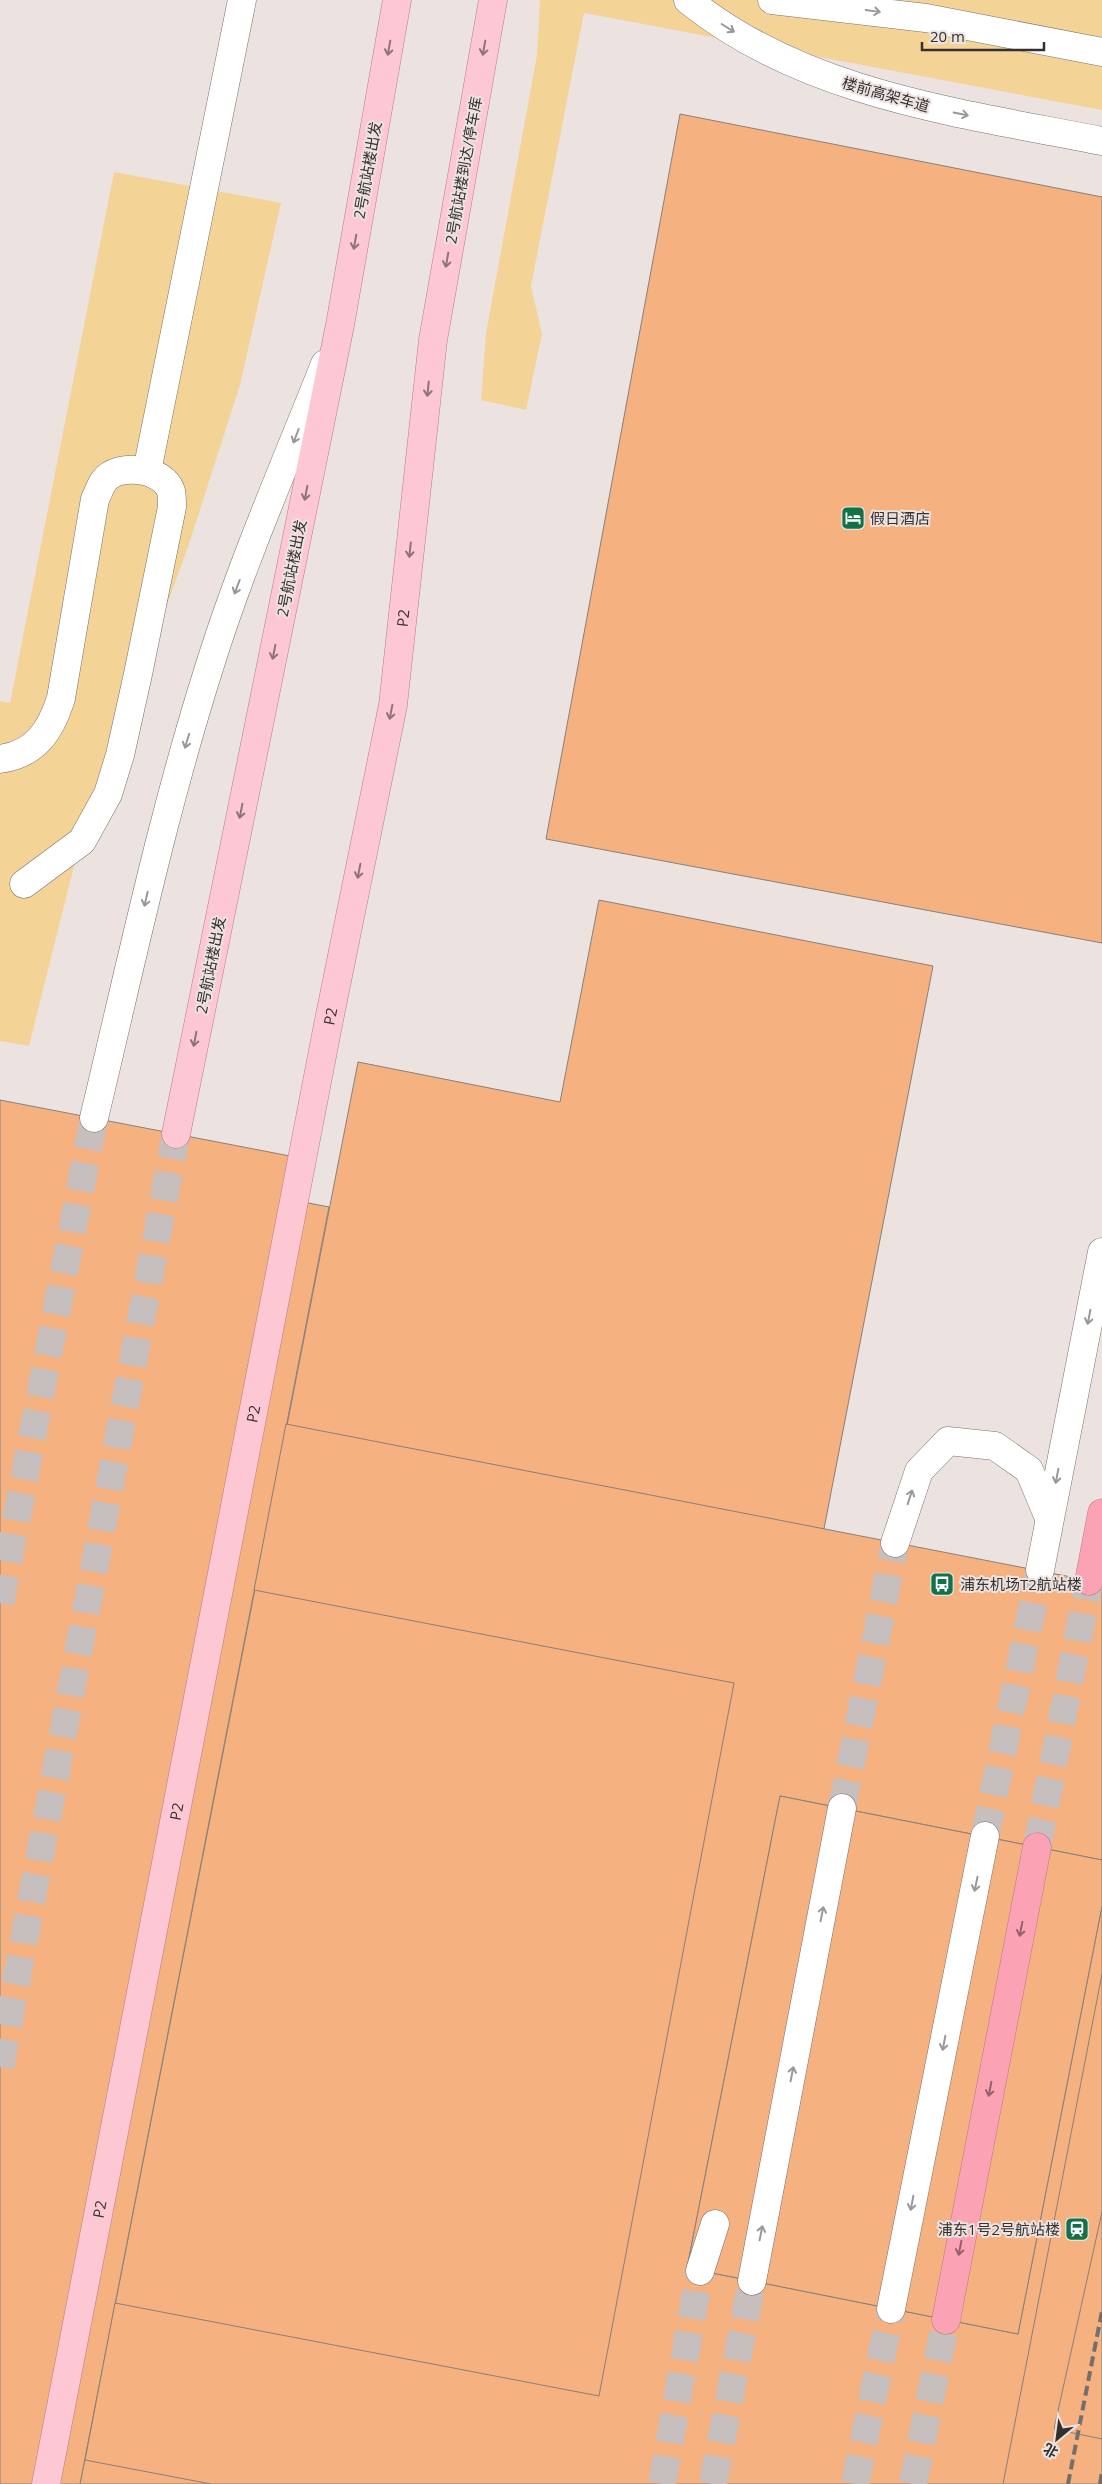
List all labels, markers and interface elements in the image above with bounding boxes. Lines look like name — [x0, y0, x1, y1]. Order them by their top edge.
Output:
one-way arrow — [864, 6, 880, 16]
scale bar — [922, 20, 1044, 52]
one-way arrow — [721, 23, 735, 33]
text: 20 m — [930, 26, 965, 46]
one-way arrow — [383, 40, 393, 56]
one-way arrow — [479, 40, 489, 56]
street label: 楼前高架车道 — [840, 72, 932, 116]
street label: 2号航站楼到达/停车库 — [440, 95, 486, 245]
one-way arrow — [953, 109, 969, 119]
street label: 2号航站楼出发 — [349, 120, 385, 220]
one-way arrow — [349, 234, 359, 250]
one-way arrow — [442, 251, 452, 267]
one-way arrow — [423, 381, 433, 397]
one-way arrow — [291, 428, 300, 443]
one-way arrow — [301, 485, 310, 501]
hotel icon: 假日酒店 — [840, 505, 866, 531]
place label: 假日酒店 — [870, 508, 930, 528]
street label: 2号航站楼出发 — [272, 518, 310, 618]
one-way arrow — [405, 542, 415, 558]
one-way arrow — [232, 579, 241, 594]
street label: P2 — [392, 608, 413, 628]
one-way arrow — [268, 644, 278, 660]
one-way arrow — [386, 703, 396, 719]
one-way arrow — [181, 733, 191, 749]
one-way arrow — [236, 803, 246, 819]
one-way arrow — [354, 863, 363, 879]
one-way arrow — [141, 890, 150, 906]
street label: 2号航站楼出发 — [191, 915, 229, 1015]
street label: P2 — [318, 1006, 341, 1027]
one-way arrow — [190, 1031, 199, 1047]
one-way arrow — [1084, 1308, 1093, 1324]
street label: P2 — [241, 1403, 264, 1424]
one-way arrow — [1052, 1468, 1061, 1484]
one-way arrow — [906, 1489, 915, 1505]
bus stop icon: 浦东机场T2航站楼 — [929, 1571, 955, 1597]
place label: 浦东机场T2航站楼 — [960, 1574, 1082, 1594]
street label: P2 — [165, 1801, 187, 1822]
one-way arrow — [970, 1876, 980, 1892]
one-way arrow — [818, 1906, 828, 1922]
one-way arrow — [1016, 1921, 1025, 1937]
one-way arrow — [938, 2035, 948, 2051]
one-way arrow — [787, 2066, 797, 2082]
one-way arrow — [985, 2081, 995, 2097]
one-way arrow — [906, 2194, 916, 2210]
street label: P2 — [88, 2199, 111, 2220]
station icon: 浦东1号2号航站楼 — [1064, 2216, 1090, 2242]
place label: 浦东1号2号航站楼 — [938, 2219, 1060, 2239]
one-way arrow — [757, 2226, 767, 2242]
one-way arrow — [954, 2240, 964, 2256]
north arrow — [1032, 2414, 1082, 2464]
text: 北 — [1040, 2439, 1061, 2463]

